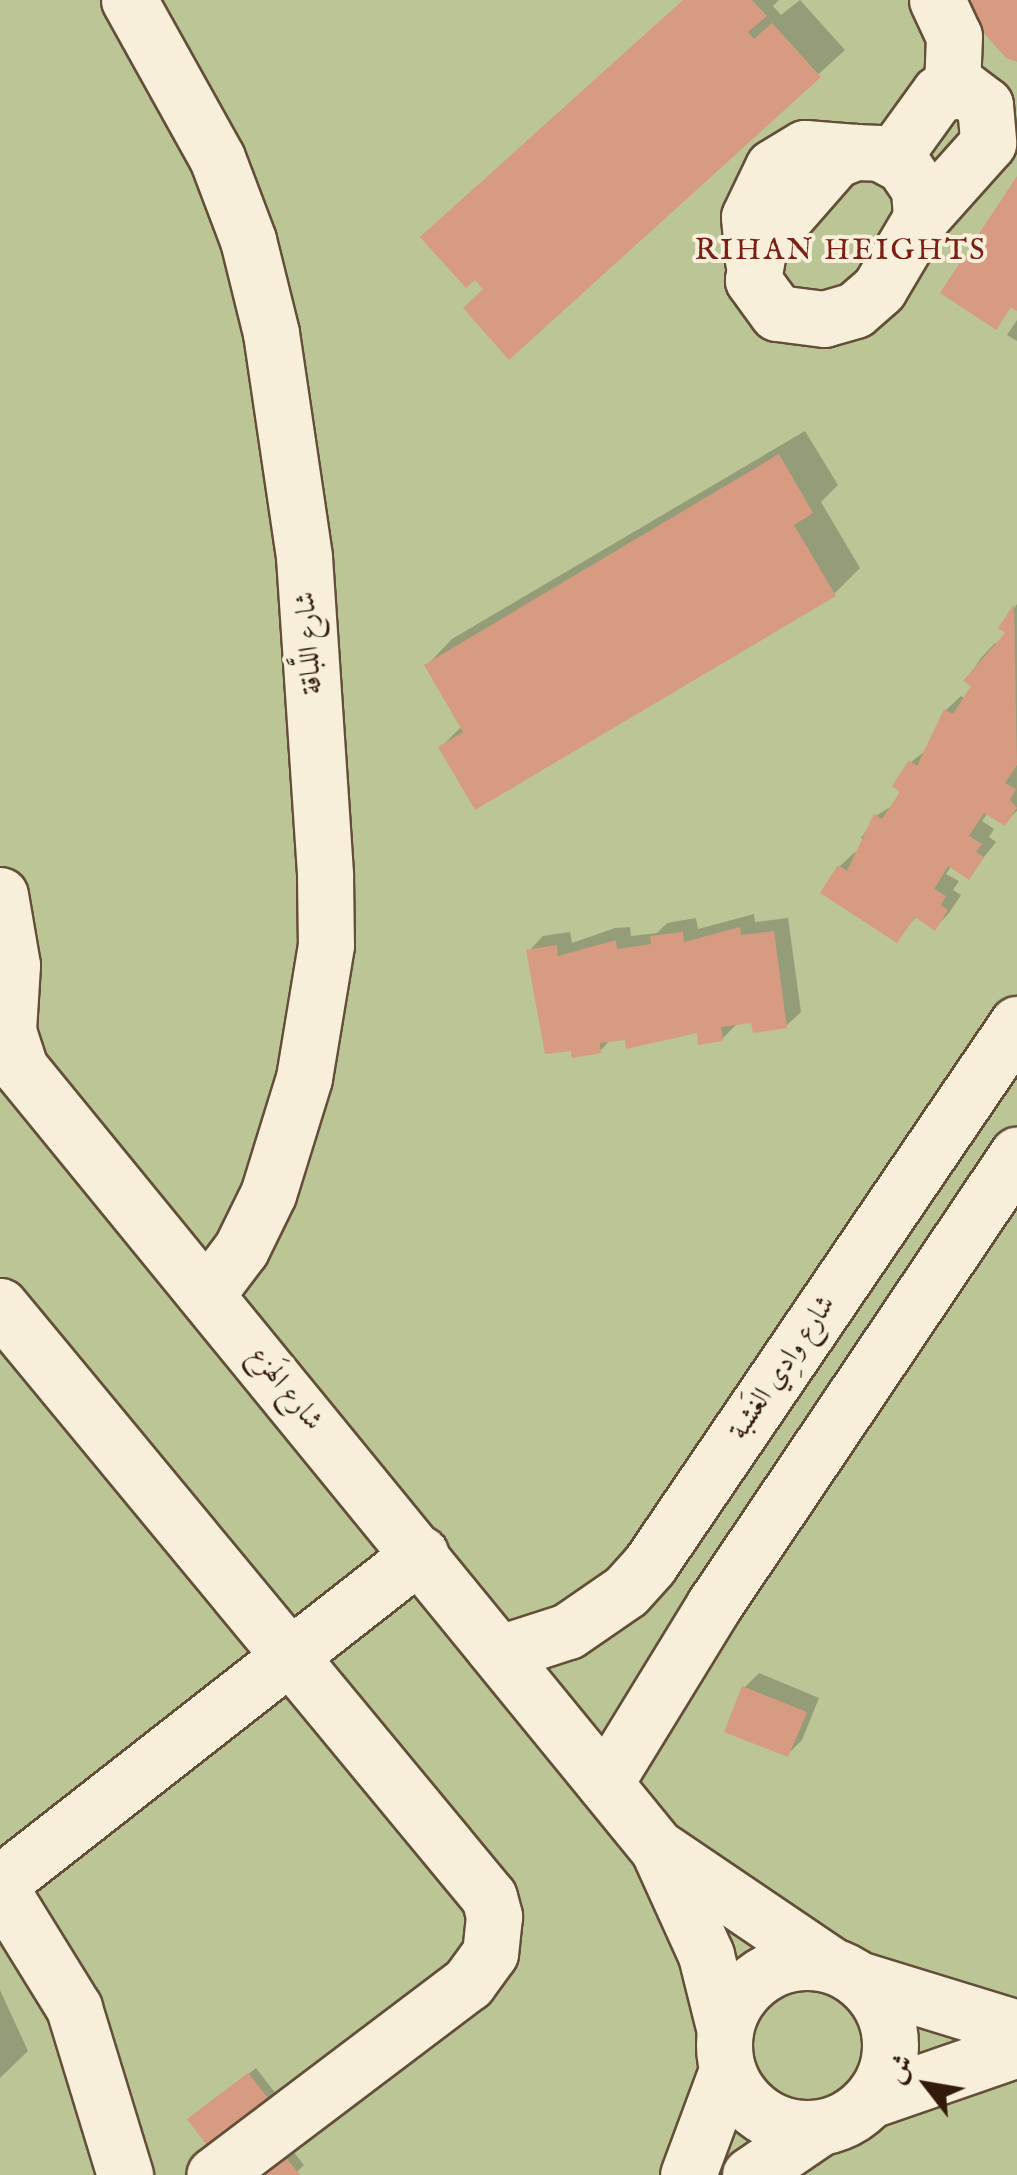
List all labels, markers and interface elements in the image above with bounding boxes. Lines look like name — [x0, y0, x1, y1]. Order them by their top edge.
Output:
district label: RIHAN HEIGHTS — [695, 233, 987, 269]
street label: شارع اللَّباقة — [290, 590, 330, 696]
street label: شارع وادِي الغَشبة — [722, 1290, 844, 1446]
street label: شارع الهَزع — [241, 1340, 329, 1438]
north arrow — [877, 2035, 977, 2135]
text: ش — [879, 2048, 923, 2090]

